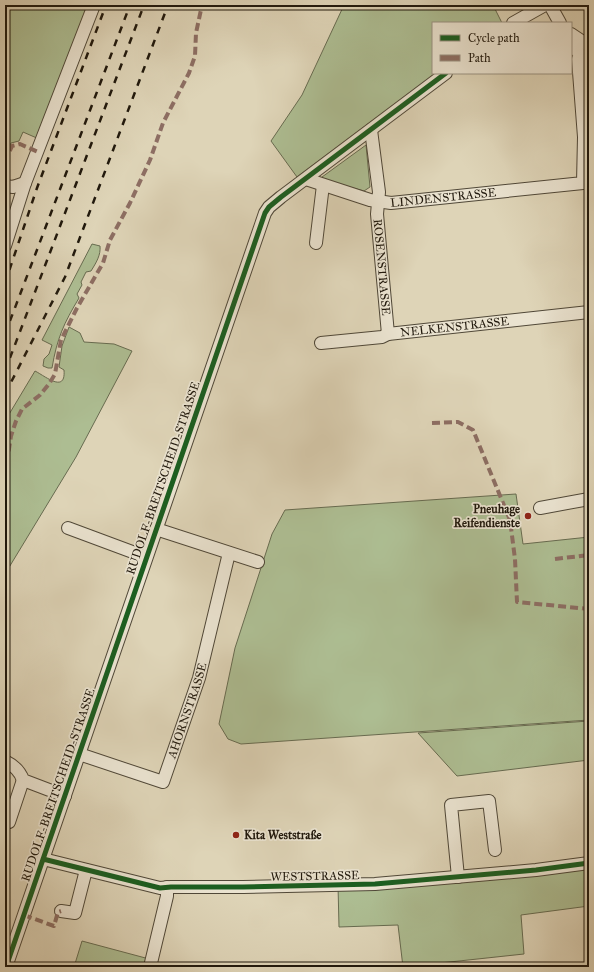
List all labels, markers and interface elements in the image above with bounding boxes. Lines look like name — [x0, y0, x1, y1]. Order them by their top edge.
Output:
legend — [432, 22, 572, 74]
text: Cycle path — [468, 31, 520, 45]
text: Path — [468, 51, 491, 65]
street label: LINDENSTRASSE — [390, 185, 497, 210]
street label: ROSENSTRASSE — [370, 218, 393, 317]
street label: NELKENSTRASSE — [400, 314, 510, 340]
street label: RUDOLF-BREITSCHEID-STRASSE — [123, 379, 203, 577]
place label: Pneuhage Reifendienste — [454, 502, 520, 530]
marker: Pneuhage Reifendienste — [523, 511, 533, 521]
street label: AHORNSTRASSE — [164, 661, 209, 761]
street label: RUDOLF-BREITSCHEID-STRASSE — [18, 686, 98, 884]
place label: Kita Weststraße — [244, 828, 322, 842]
marker: Kita Weststraße — [231, 830, 241, 840]
street label: WESTSTRASSE — [270, 868, 360, 884]

